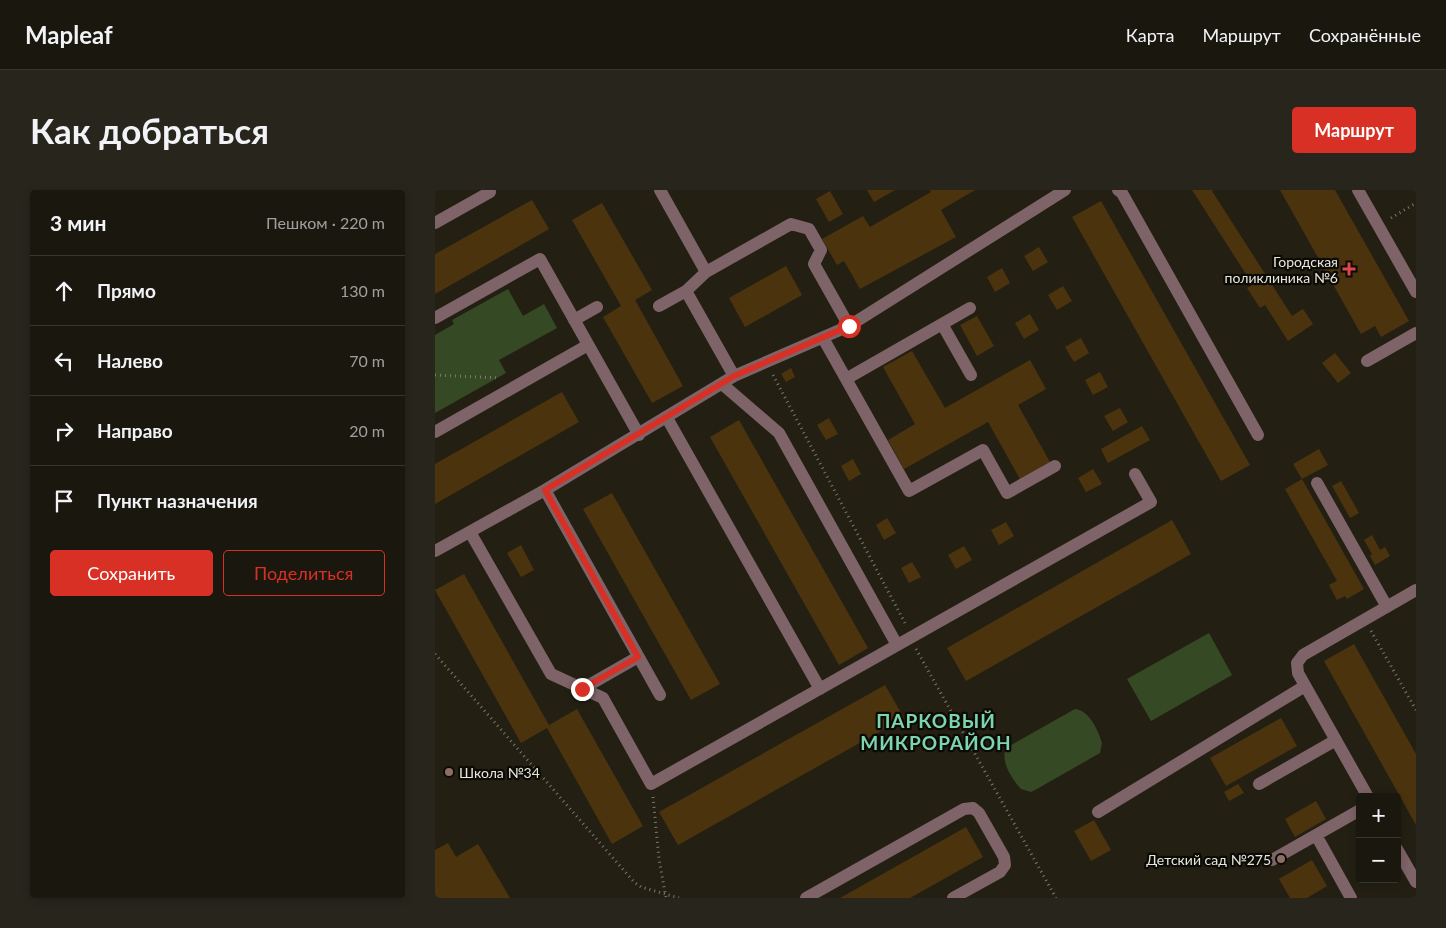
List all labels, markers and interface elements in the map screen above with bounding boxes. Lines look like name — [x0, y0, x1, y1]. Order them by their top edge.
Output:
text: Mapleaf — [25, 20, 113, 49]
text: Карта — [1126, 24, 1174, 46]
text: Маршрут — [1202, 24, 1281, 46]
text: Сохранённые — [1309, 24, 1421, 46]
button: Маршрут — [1292, 107, 1416, 153]
text: Как добраться — [30, 109, 269, 151]
text: 3 мин — [50, 210, 107, 235]
text: Пешком · 220 m — [266, 213, 385, 232]
place label: Городская поликлиника №6 — [1225, 253, 1338, 286]
marker: Городская поликлиника №6 — [1342, 262, 1356, 276]
icon: ahead — [50, 277, 78, 305]
text: Прямо — [97, 279, 156, 302]
text: 130 m — [340, 281, 385, 300]
route start — [838, 315, 861, 338]
icon: left — [50, 347, 78, 375]
text: Налево — [97, 349, 163, 372]
text: 70 m — [349, 351, 385, 370]
icon: right — [50, 417, 78, 445]
text: Направо — [97, 419, 173, 442]
text: 20 m — [349, 421, 385, 440]
icon: arrive — [50, 487, 78, 515]
text: Пункт назначения — [97, 489, 258, 512]
button: Сохранить — [50, 550, 213, 596]
button: Поделиться — [223, 550, 385, 596]
route end — [571, 678, 594, 701]
district label: ПАРКОВЫЙ МИКРОРАЙОН — [860, 709, 1012, 754]
place label: Школа №34 — [459, 764, 540, 781]
marker: Школа №34 — [443, 766, 455, 778]
map controls — [1356, 793, 1401, 883]
button: + — [1356, 793, 1401, 838]
button: − — [1356, 838, 1401, 883]
place label: Детский сад №275 — [1146, 851, 1271, 868]
marker: Детский сад №275 — [1275, 853, 1287, 865]

